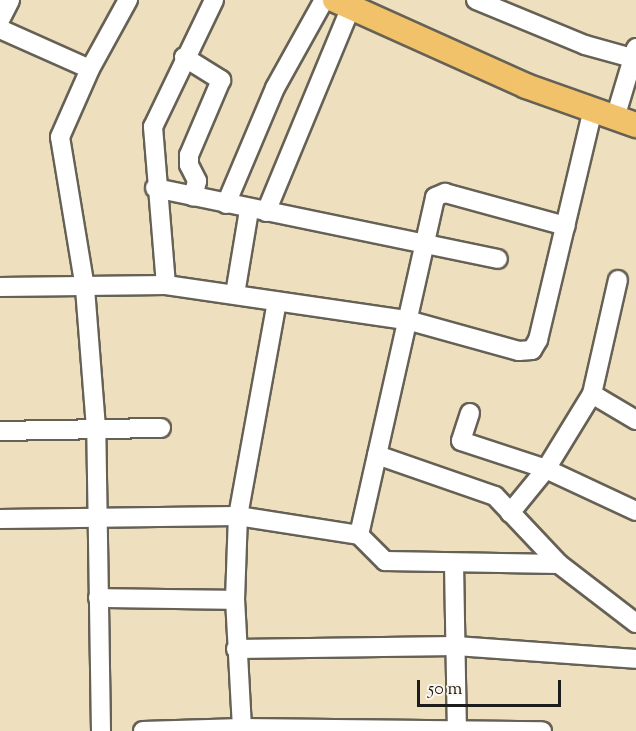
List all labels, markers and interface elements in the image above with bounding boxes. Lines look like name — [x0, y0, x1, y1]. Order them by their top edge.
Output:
scale bar — [420, 668, 564, 706]
text: 50 m — [428, 677, 462, 703]

